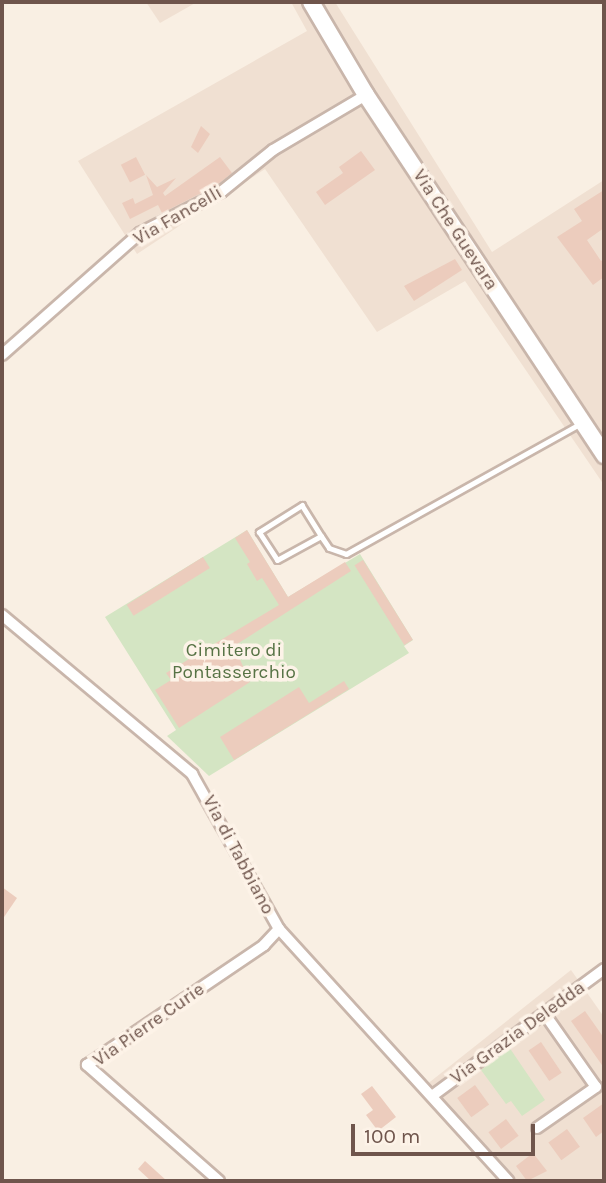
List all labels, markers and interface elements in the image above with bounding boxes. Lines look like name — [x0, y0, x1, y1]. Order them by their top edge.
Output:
street label: Via Che Guevara — [407, 165, 503, 295]
street label: Via Fancelli — [130, 181, 226, 251]
park label: Cimitero di Pontasserchio — [172, 640, 296, 684]
street label: Via di Tabbiano — [197, 792, 279, 918]
street label: Via Grazia Deledda — [446, 976, 590, 1090]
street label: Via Pierre Curie — [89, 978, 209, 1072]
scale bar — [354, 1110, 538, 1154]
text: 100 m — [364, 1124, 421, 1148]

